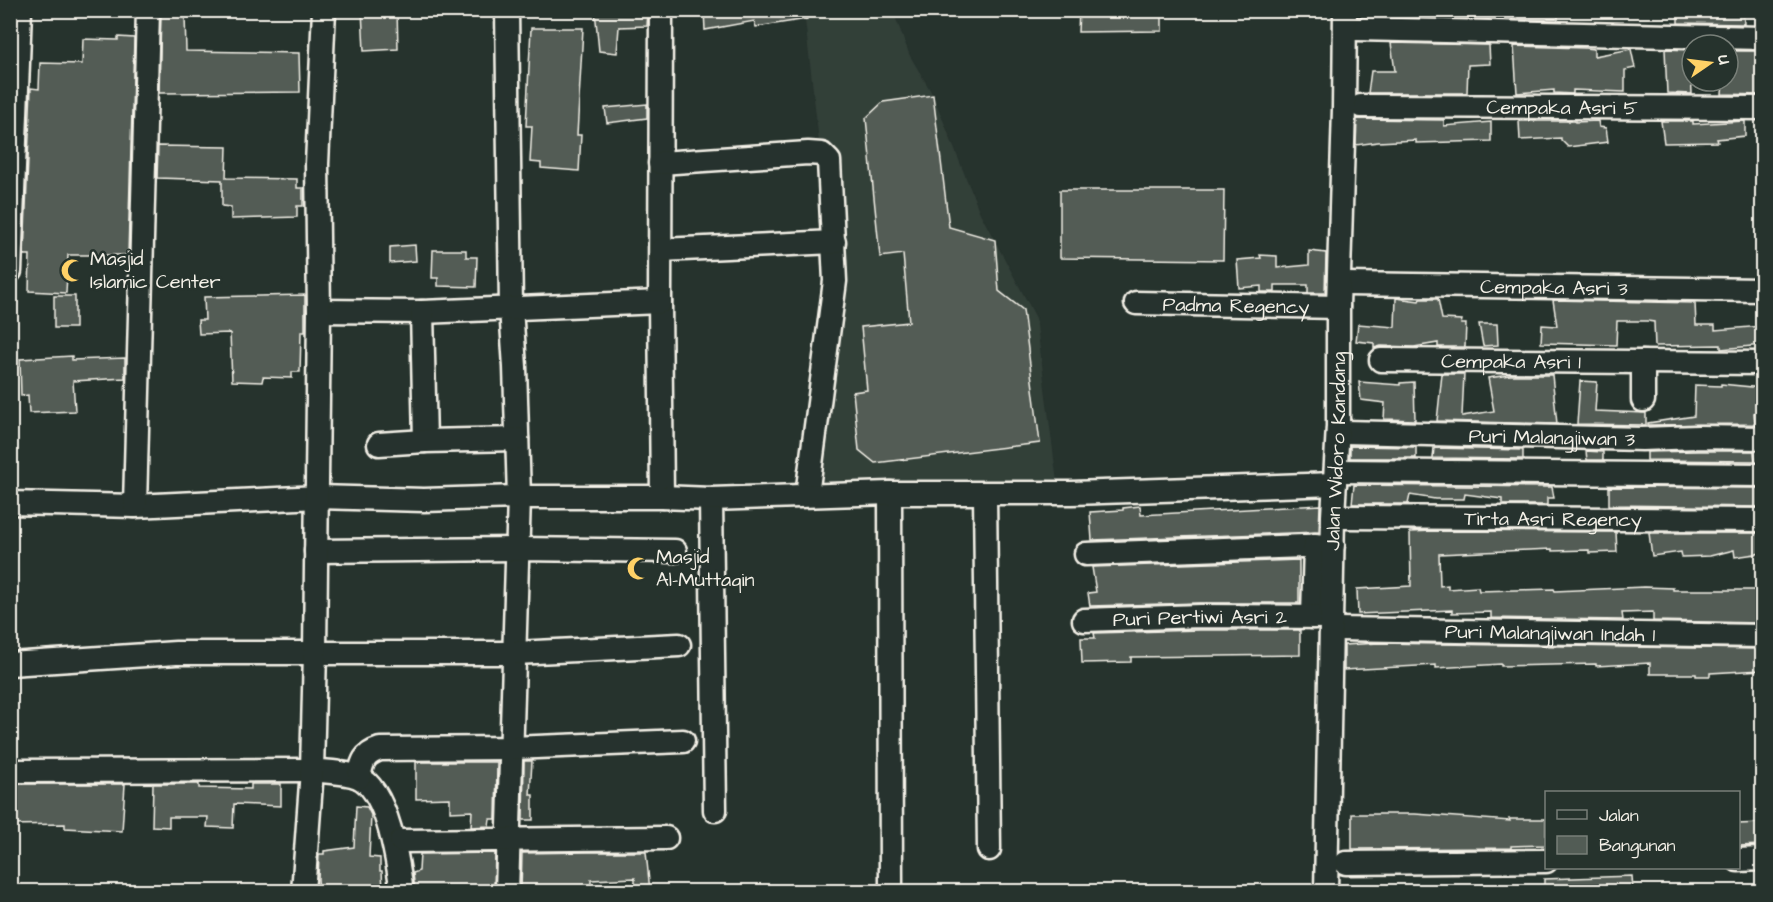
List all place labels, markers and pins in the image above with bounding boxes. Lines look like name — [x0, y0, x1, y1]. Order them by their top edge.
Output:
place label: Masjid Islamic Center — [90, 245, 221, 296]
mosque icon: Masjid Islamic Center — [59, 257, 85, 283]
place label: Masjid Al-Muttaqin — [656, 543, 755, 594]
mosque icon: Masjid Al-Muttaqin — [625, 555, 651, 581]

